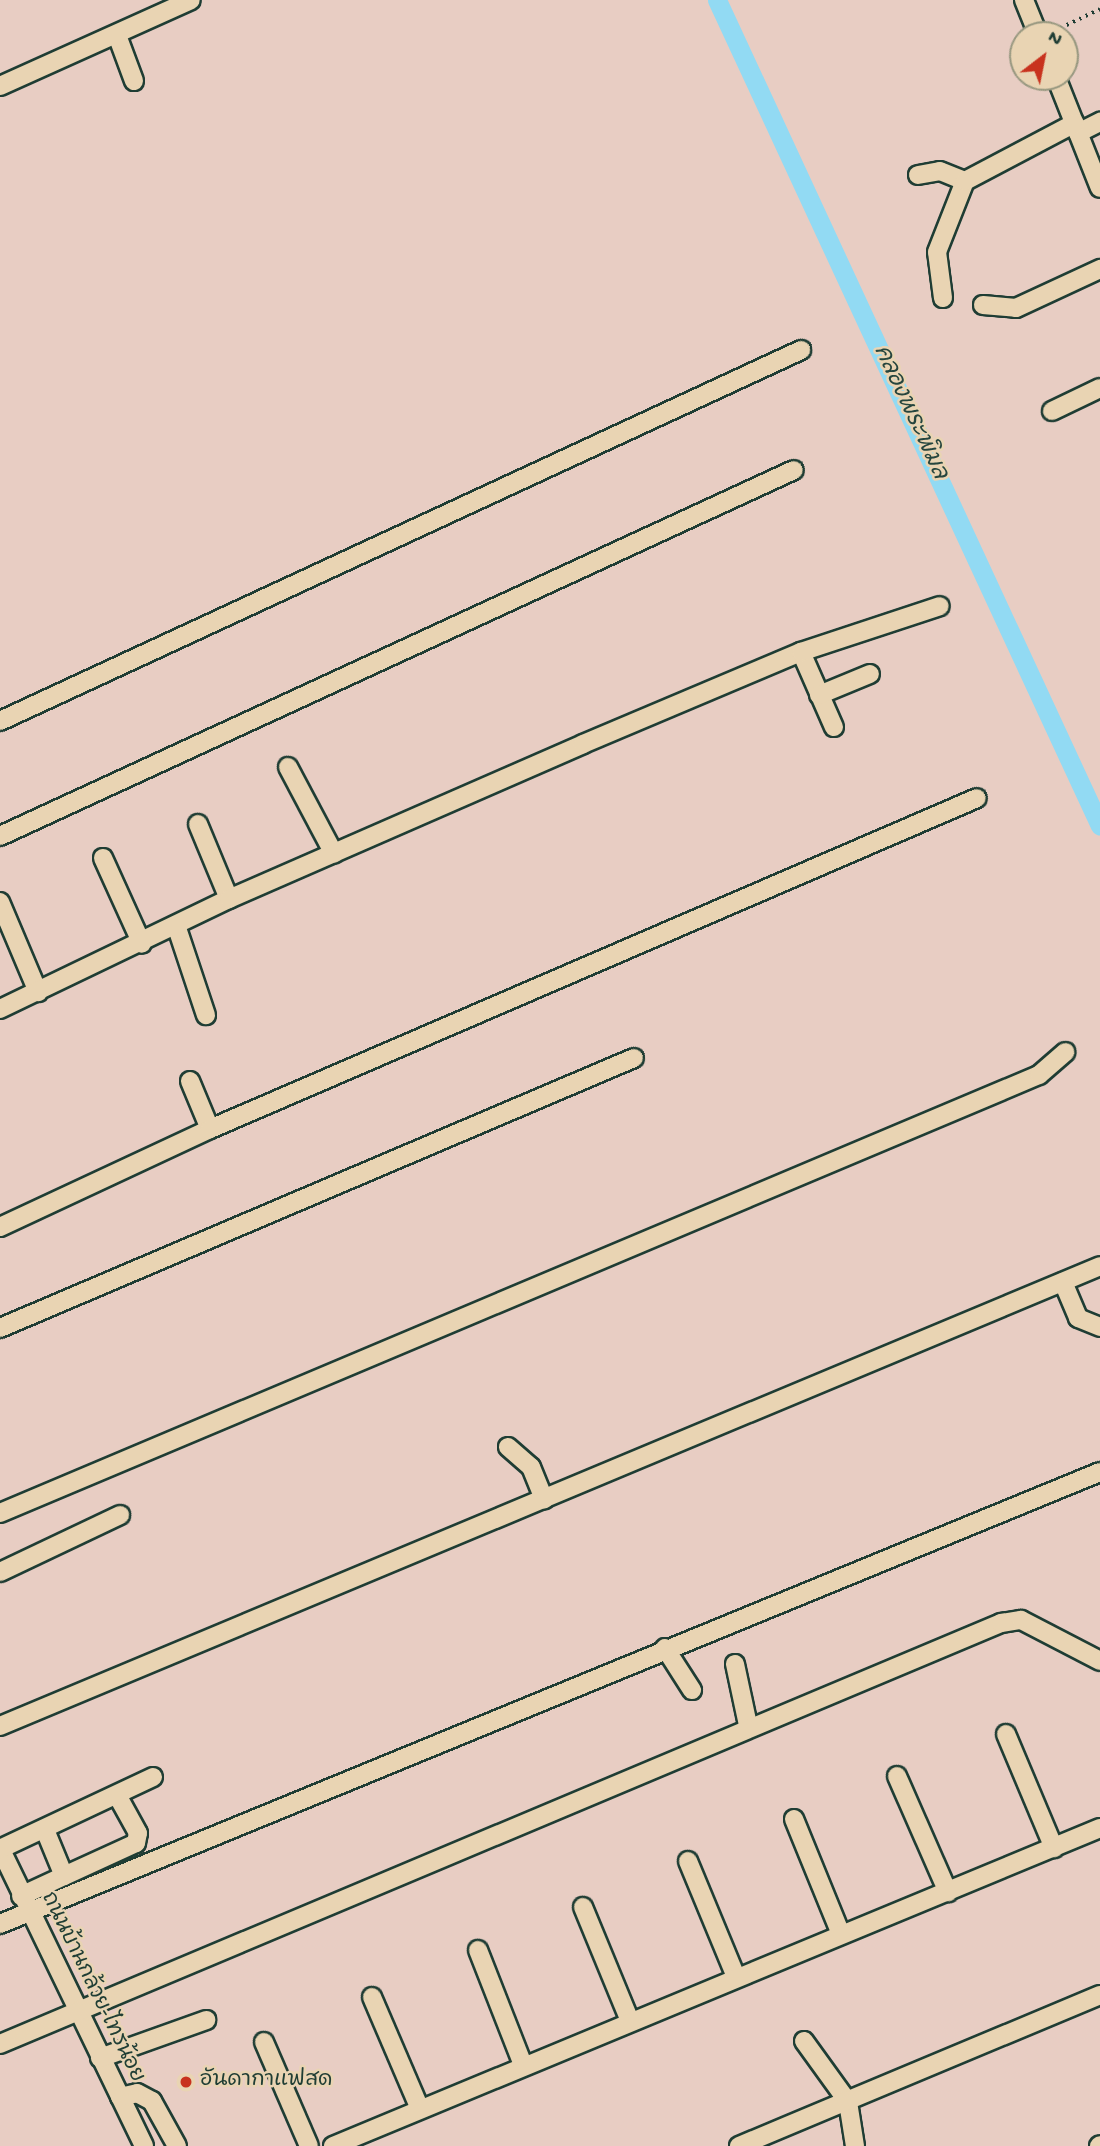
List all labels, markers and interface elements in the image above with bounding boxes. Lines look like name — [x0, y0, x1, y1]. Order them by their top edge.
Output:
north arrow — [1009, 21, 1079, 91]
text: N — [1043, 26, 1066, 53]
water label: คลองพระพิมล — [866, 342, 952, 484]
street label: ถนนบ้านกล้วย-ไทรน้อย — [34, 1889, 148, 2087]
place label: อันดากาแฟสด — [200, 2069, 332, 2095]
marker: อันดากาแฟสด — [178, 2074, 194, 2090]

